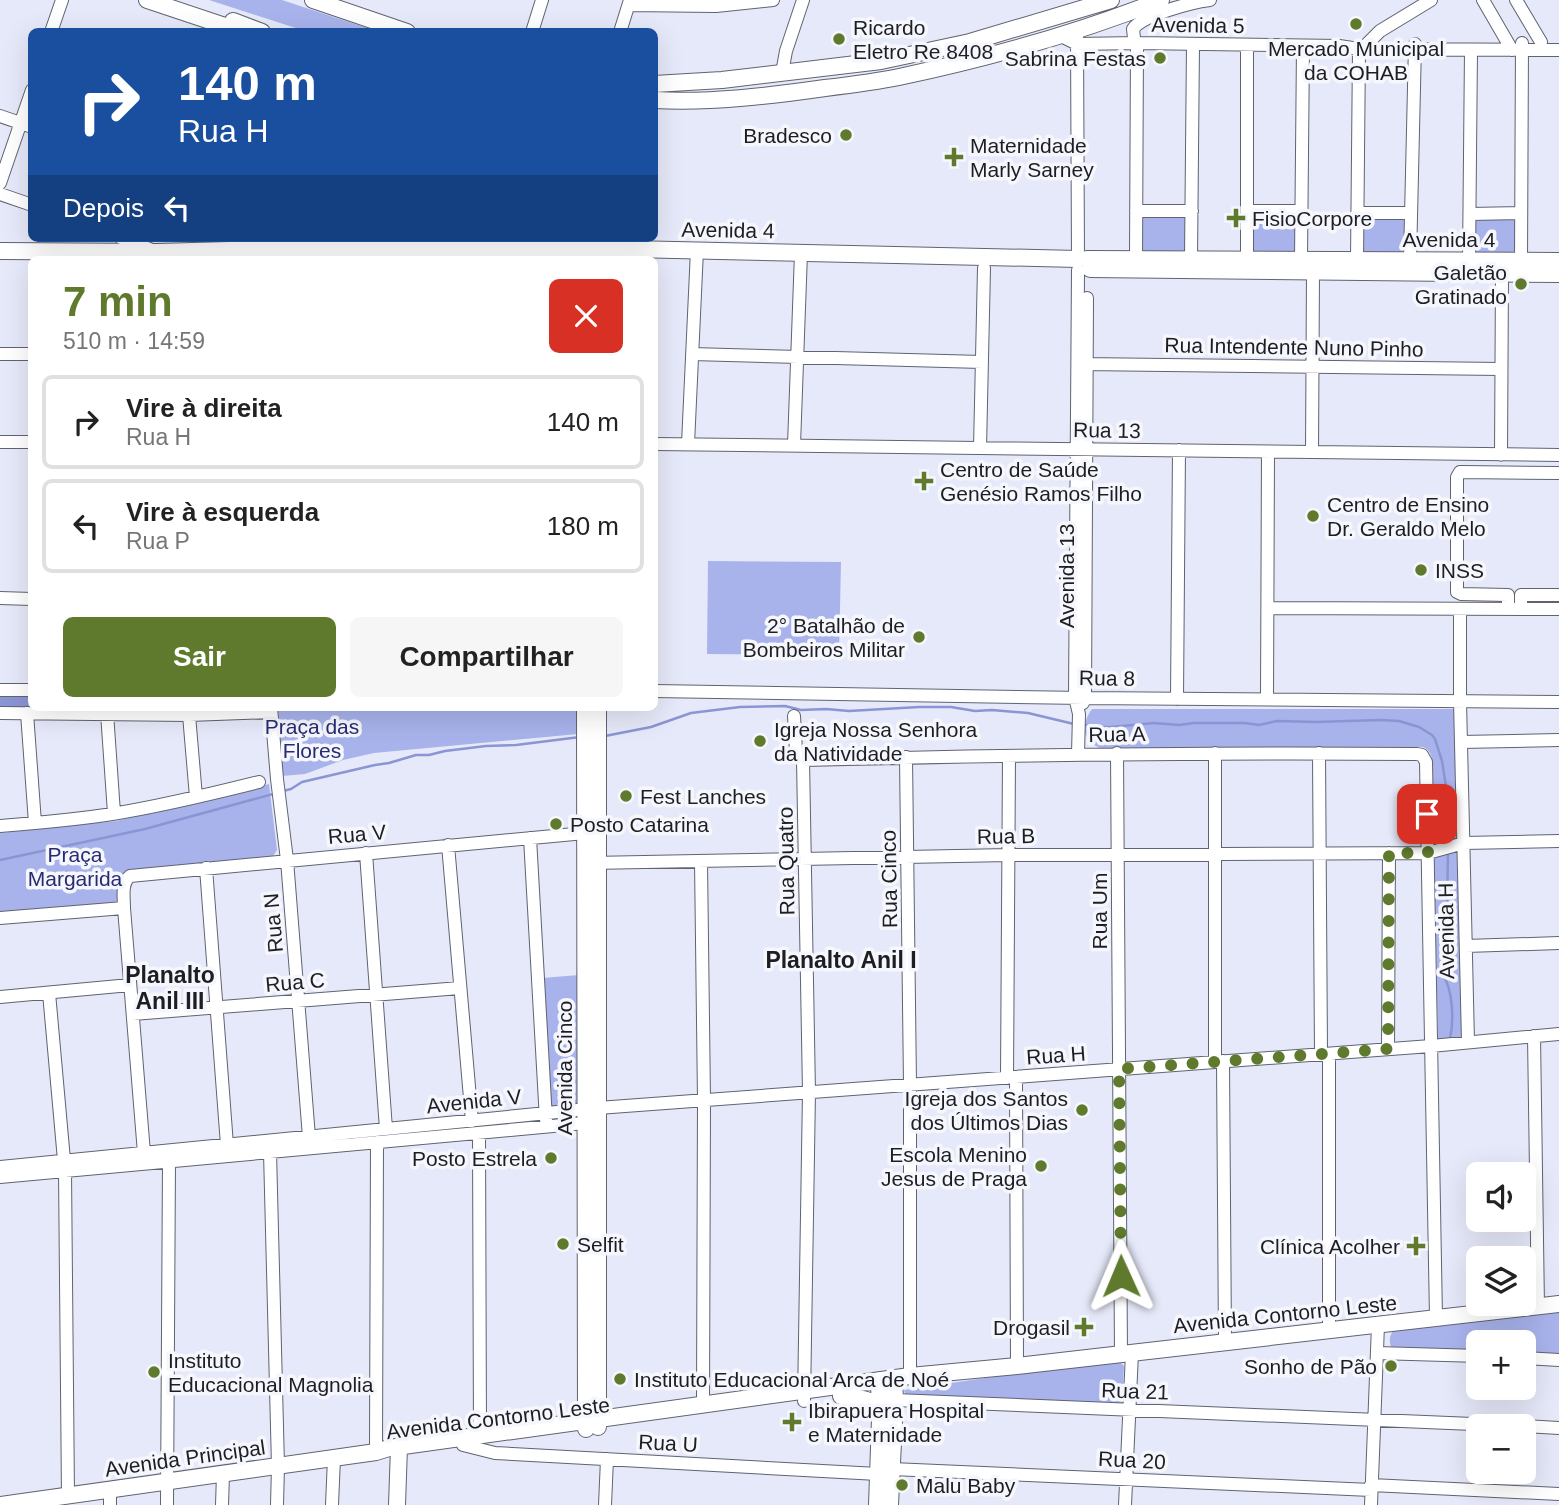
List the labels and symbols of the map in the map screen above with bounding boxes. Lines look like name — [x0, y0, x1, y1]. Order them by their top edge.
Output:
street label: Avenida 5 — [1151, 13, 1245, 37]
place label: Ricardo Eletro Re 8408 — [853, 16, 993, 63]
marker: Mercado Municipal da COHAB — [1348, 16, 1364, 32]
marker: Ricardo Eletro Re 8408 — [831, 31, 847, 47]
place label: Mercado Municipal da COHAB — [1268, 37, 1444, 84]
place label: Sabrina Festas — [1005, 47, 1146, 70]
marker: Sabrina Festas — [1152, 50, 1168, 66]
place label: Bradesco — [743, 124, 832, 147]
marker: Bradesco — [838, 127, 854, 143]
place label: Maternidade Marly Sarney — [970, 134, 1094, 181]
marker: Maternidade Marly Sarney — [944, 147, 964, 167]
place label: FisioCorpore — [1252, 207, 1372, 230]
marker: FisioCorpore — [1226, 208, 1246, 228]
street label: Avenida 4 — [681, 218, 775, 242]
street label: Avenida 4 — [1402, 228, 1496, 251]
place label: Galetão Gratinado — [1415, 261, 1507, 308]
marker: Galetão Gratinado — [1513, 276, 1529, 292]
street label: Rua Intendente Nuno Pinho — [1164, 333, 1424, 361]
street label: Rua 13 — [1073, 418, 1141, 442]
place label: Centro de Saúde Genésio Ramos Filho — [940, 458, 1142, 505]
marker: Centro de Saúde Genésio Ramos Filho — [914, 471, 934, 491]
place label: Centro de Ensino Dr. Geraldo Melo — [1327, 493, 1489, 540]
marker: Centro de Ensino Dr. Geraldo Melo — [1305, 508, 1321, 524]
street label: Avenida 13 — [1055, 524, 1078, 628]
place label: INSS — [1435, 559, 1484, 582]
marker: INSS — [1413, 562, 1429, 578]
place label: 2° Batalhão de Bombeiros Militar — [743, 614, 905, 661]
marker: 2° Batalhão de Bombeiros Militar — [911, 629, 927, 645]
street label: Rua 8 — [1079, 666, 1135, 690]
park label: Praça das Flores — [265, 715, 359, 762]
place label: Igreja Nossa Senhora da Natividade — [774, 718, 977, 765]
street label: Rua A — [1088, 722, 1146, 746]
marker: Igreja Nossa Senhora da Natividade — [752, 733, 768, 749]
pin — [1397, 784, 1457, 844]
place label: Fest Lanches — [640, 785, 766, 808]
marker: Fest Lanches — [618, 788, 634, 804]
street label: Rua Quatro — [774, 807, 798, 915]
place label: Posto Catarina — [570, 813, 709, 836]
marker: Posto Catarina — [548, 816, 564, 832]
street label: Rua V — [327, 820, 387, 848]
street label: Rua B — [977, 824, 1035, 848]
street label: Rua Cinco — [877, 830, 901, 928]
park label: Praça Margarida — [28, 843, 123, 890]
street label: Rua Um — [1088, 872, 1111, 950]
street label: Avenida H — [1434, 883, 1458, 979]
street label: Rua N — [259, 892, 287, 954]
district label: Planalto Anil I — [765, 947, 917, 973]
district label: Planalto Anil III — [125, 962, 215, 1014]
street label: Rua C — [264, 968, 326, 996]
street label: Avenida Cinco — [553, 1000, 576, 1136]
street label: Rua H — [1026, 1041, 1086, 1069]
street label: Avenida V — [425, 1085, 523, 1117]
place label: Igreja dos Santos dos Últimos Dias — [905, 1087, 1068, 1134]
marker: Igreja dos Santos dos Últimos Dias — [1074, 1102, 1090, 1118]
place label: Escola Menino Jesus de Praga — [881, 1143, 1027, 1190]
place label: Posto Estrela — [412, 1147, 537, 1170]
marker: Posto Estrela — [543, 1150, 559, 1166]
marker: Escola Menino Jesus de Praga — [1033, 1158, 1049, 1174]
place label: Selfit — [577, 1233, 624, 1256]
place label: Clínica Acolher — [1260, 1235, 1400, 1258]
marker: Selfit — [555, 1236, 571, 1252]
marker: Clínica Acolher — [1406, 1236, 1426, 1256]
position arrow — [1084, 1239, 1158, 1313]
street label: Avenida Contorno Leste — [1172, 1291, 1398, 1337]
place label: Drogasil — [993, 1316, 1070, 1339]
marker: Drogasil — [1076, 1319, 1092, 1335]
place label: Instituto Educacional Magnolia — [168, 1349, 374, 1396]
place label: Sonho de Pão — [1244, 1355, 1377, 1378]
marker: Sonho de Pão — [1383, 1358, 1399, 1374]
marker: Instituto Educacional Magnolia — [146, 1364, 162, 1380]
place label: Instituto Educacional Arca de Noé — [634, 1368, 949, 1391]
marker: Instituto Educacional Arca de Noé — [612, 1371, 628, 1387]
street label: Rua 21 — [1101, 1378, 1169, 1404]
street label: Avenida Contorno Leste — [385, 1393, 611, 1443]
place label: Ibirapuera Hospital e Maternidade — [808, 1399, 984, 1446]
marker: Ibirapuera Hospital e Maternidade — [782, 1412, 802, 1432]
street label: Rua U — [638, 1430, 698, 1456]
street label: Avenida Principal — [103, 1435, 267, 1481]
street label: Rua 20 — [1098, 1447, 1166, 1473]
place label: Malu Baby — [916, 1474, 1016, 1497]
marker: Malu Baby — [894, 1477, 910, 1493]

